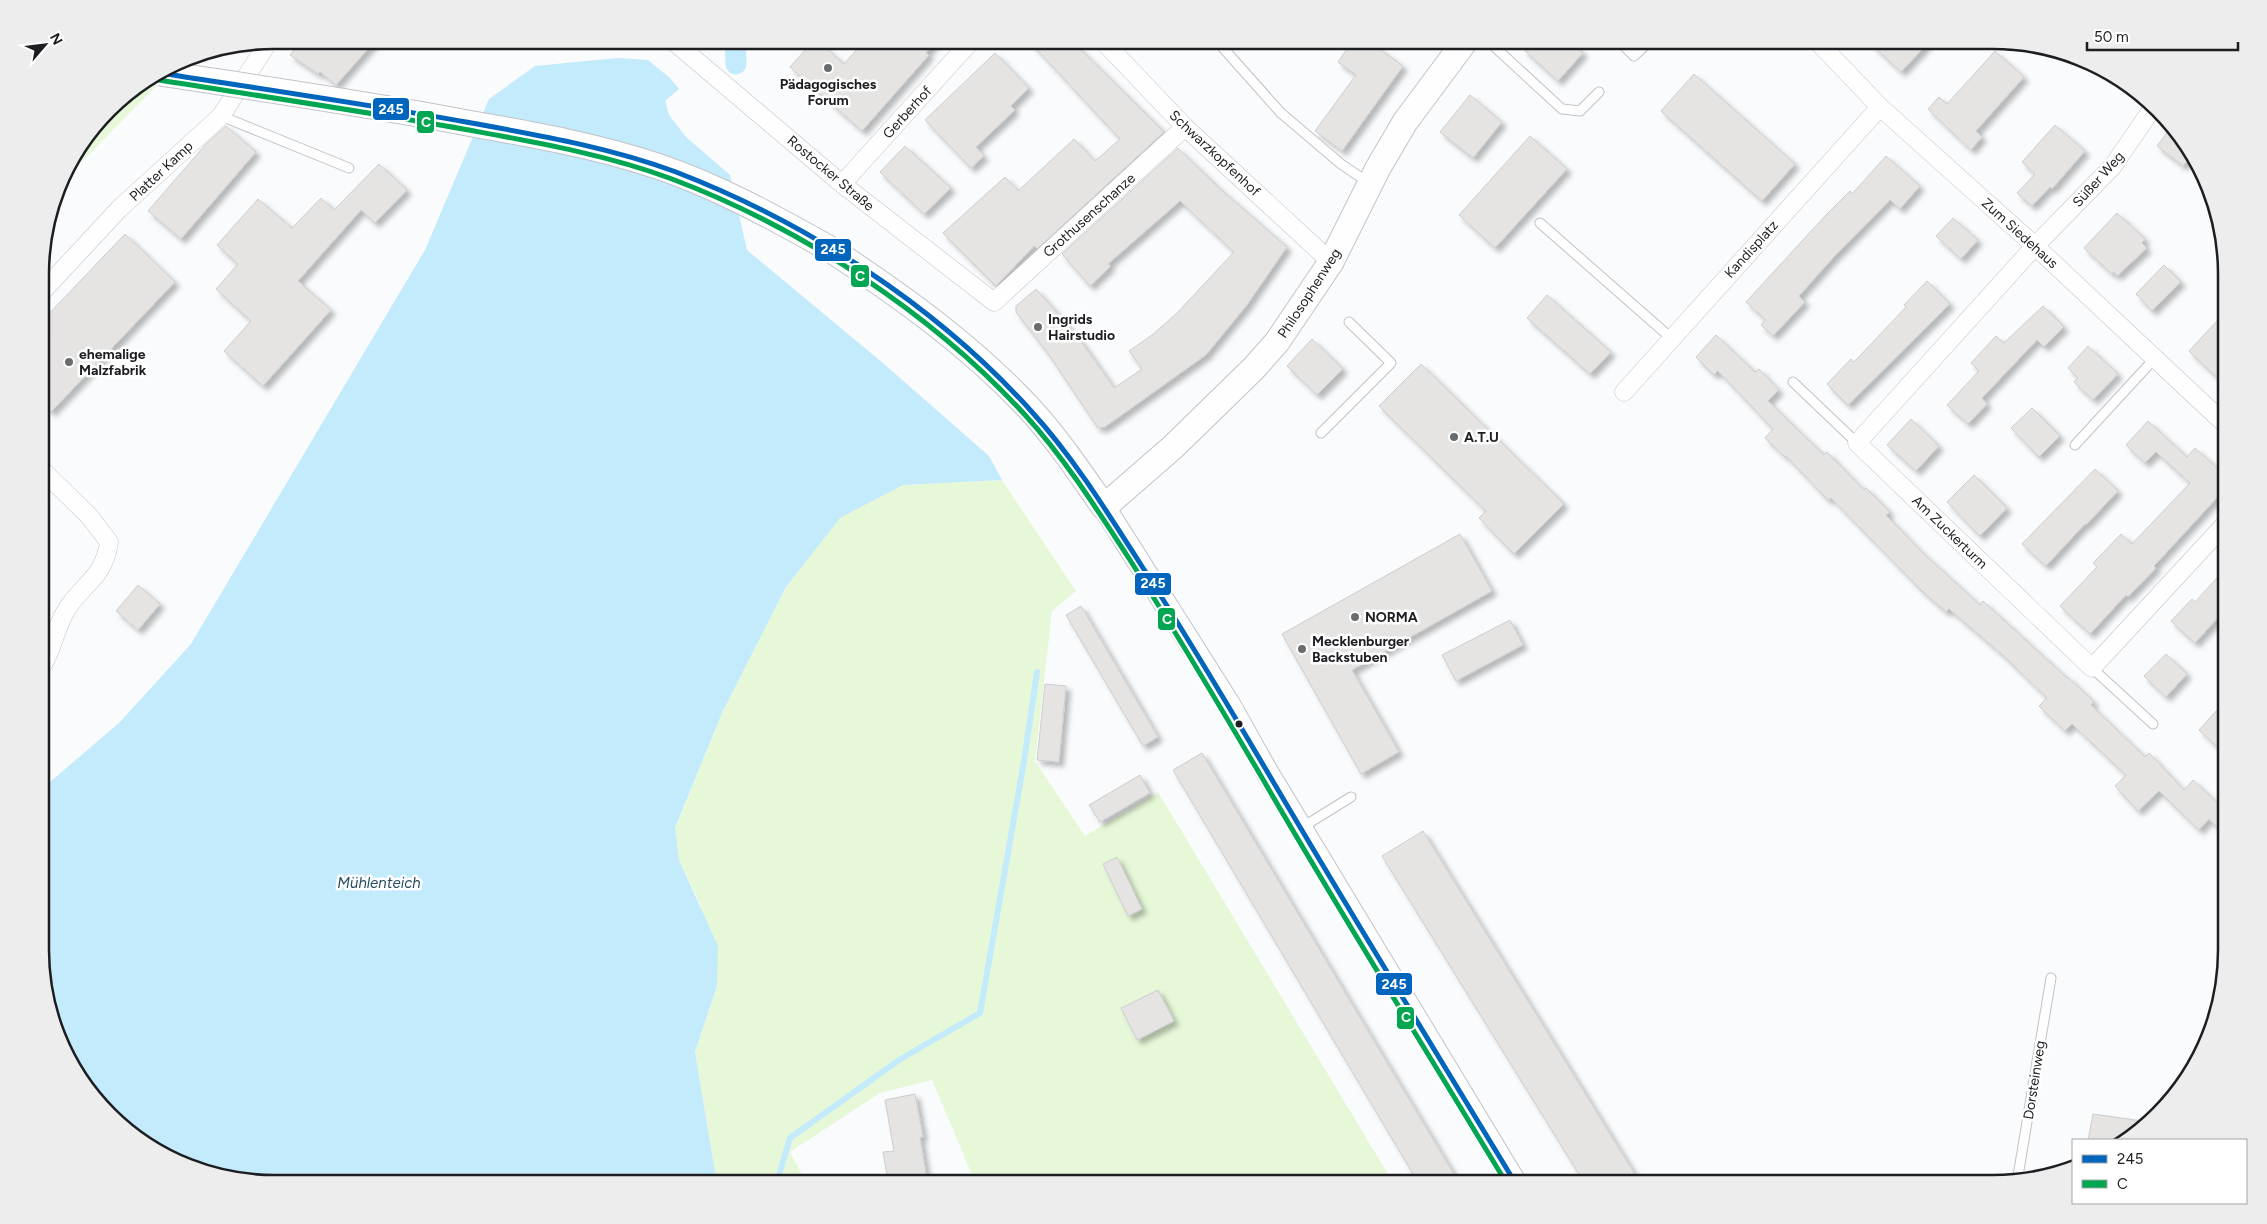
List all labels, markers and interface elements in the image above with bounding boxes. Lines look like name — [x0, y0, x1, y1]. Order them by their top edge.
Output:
north arrow — [20, 20, 70, 70]
scale bar — [2087, 20, 2238, 52]
text: 50 m — [2094, 28, 2129, 46]
text: N — [46, 30, 66, 48]
marker: Pädagogisches Forum — [822, 62, 834, 74]
place label: Pädagogisches Forum — [780, 76, 877, 109]
street label: Gerberhof — [879, 82, 936, 142]
line badge: 245 — [372, 97, 410, 121]
text: 245 — [378, 101, 404, 118]
street label: Schwarzkopfenhof — [1166, 107, 1264, 200]
line badge: C — [416, 110, 435, 134]
text: C — [421, 114, 431, 131]
street label: Rostocker Straße — [784, 132, 878, 215]
street label: Platter Kamp — [126, 138, 197, 205]
street label: Süßer Weg — [2069, 148, 2128, 211]
street label: Grothusenschanze — [1040, 169, 1139, 261]
street label: Zum Siedehaus — [1978, 195, 2061, 272]
street label: Kandisplatz — [1721, 217, 1782, 282]
line badge: 245 — [814, 238, 852, 262]
text: 245 — [820, 241, 846, 258]
street label: Philosophenweg — [1274, 245, 1345, 341]
line badge: C — [850, 264, 870, 288]
text: C — [855, 268, 865, 285]
place label: Ingrids Hairstudio — [1048, 311, 1115, 344]
marker: Ingrids Hairstudio — [1032, 321, 1044, 333]
place label: ehemalige Malzfabrik — [79, 346, 147, 379]
marker: ehemalige Malzfabrik — [63, 356, 75, 368]
place label: A.T.U — [1464, 429, 1499, 446]
marker: A.T.U — [1448, 431, 1460, 443]
street label: Am Zuckerturm — [1909, 492, 1991, 573]
line badge: 245 — [1134, 572, 1172, 596]
text: 245 — [1140, 575, 1166, 592]
line badge: C — [1157, 607, 1176, 631]
place label: NORMA — [1365, 609, 1418, 626]
text: C — [1162, 611, 1172, 628]
marker: NORMA — [1349, 611, 1361, 623]
place label: Mecklenburger Backstuben — [1312, 633, 1410, 666]
marker: Mecklenburger Backstuben — [1296, 643, 1308, 655]
unlabelled marker — [1234, 719, 1244, 729]
water label: Mühlenteich — [337, 874, 421, 892]
line badge: 245 — [1375, 972, 1413, 996]
text: 245 — [1381, 976, 1407, 993]
line badge: C — [1396, 1006, 1415, 1030]
text: C — [1401, 1009, 1411, 1026]
street label: Dorsteinweg — [2020, 1039, 2049, 1121]
legend — [2072, 1139, 2247, 1204]
text: 245 — [2117, 1150, 2143, 1168]
text: C — [2117, 1175, 2128, 1193]

